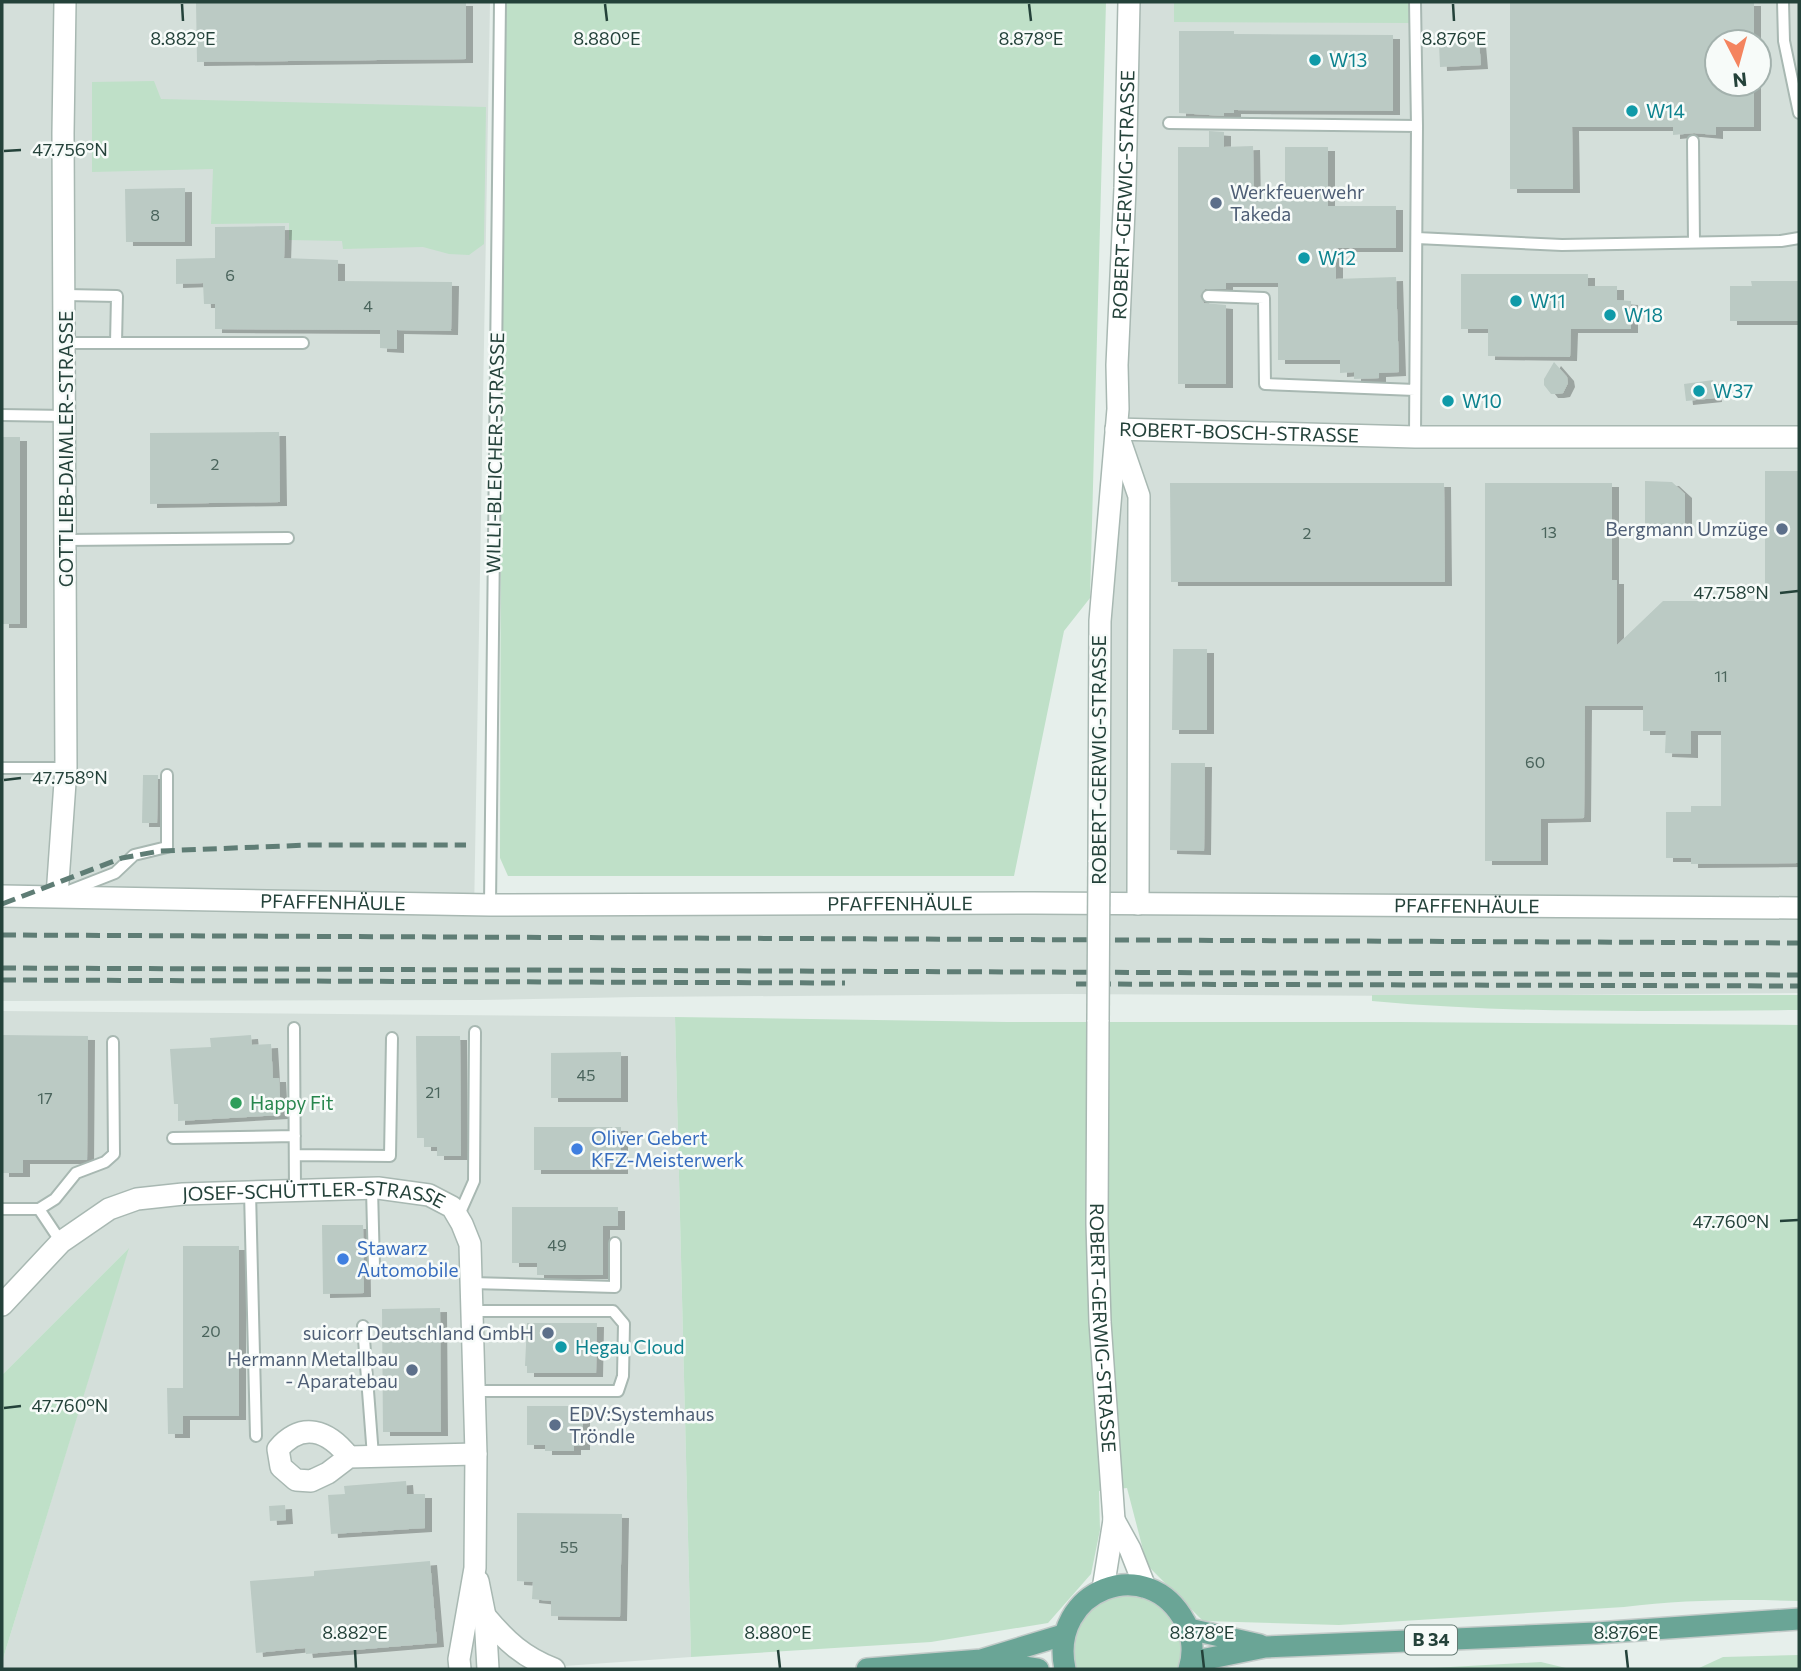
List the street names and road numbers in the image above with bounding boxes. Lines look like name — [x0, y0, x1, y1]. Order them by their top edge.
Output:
street label: ROBERT-GERWIG-STRASSE — [1107, 70, 1139, 320]
street label: GOTTLIEB-DAIMLER-STRASSE — [54, 311, 77, 587]
street label: WILLI-BLEICHER-STRASSE — [481, 332, 508, 574]
street label: ROBERT-BOSCH-STRASSE — [1119, 417, 1359, 446]
street label: ROBERT-GERWIG-STRASSE — [1087, 635, 1110, 885]
street label: PFAFFENHÄULE — [260, 889, 406, 914]
street label: PFAFFENHÄULE — [827, 891, 973, 915]
street label: PFAFFENHÄULE — [1394, 893, 1540, 917]
street label: JOSEF-SCHÜTTLER-STRASSE — [182, 1176, 450, 1213]
street label: ROBERT-GERWIG-STRASSE — [1086, 1203, 1121, 1453]
road number: B 34 — [1405, 1625, 1457, 1654]

